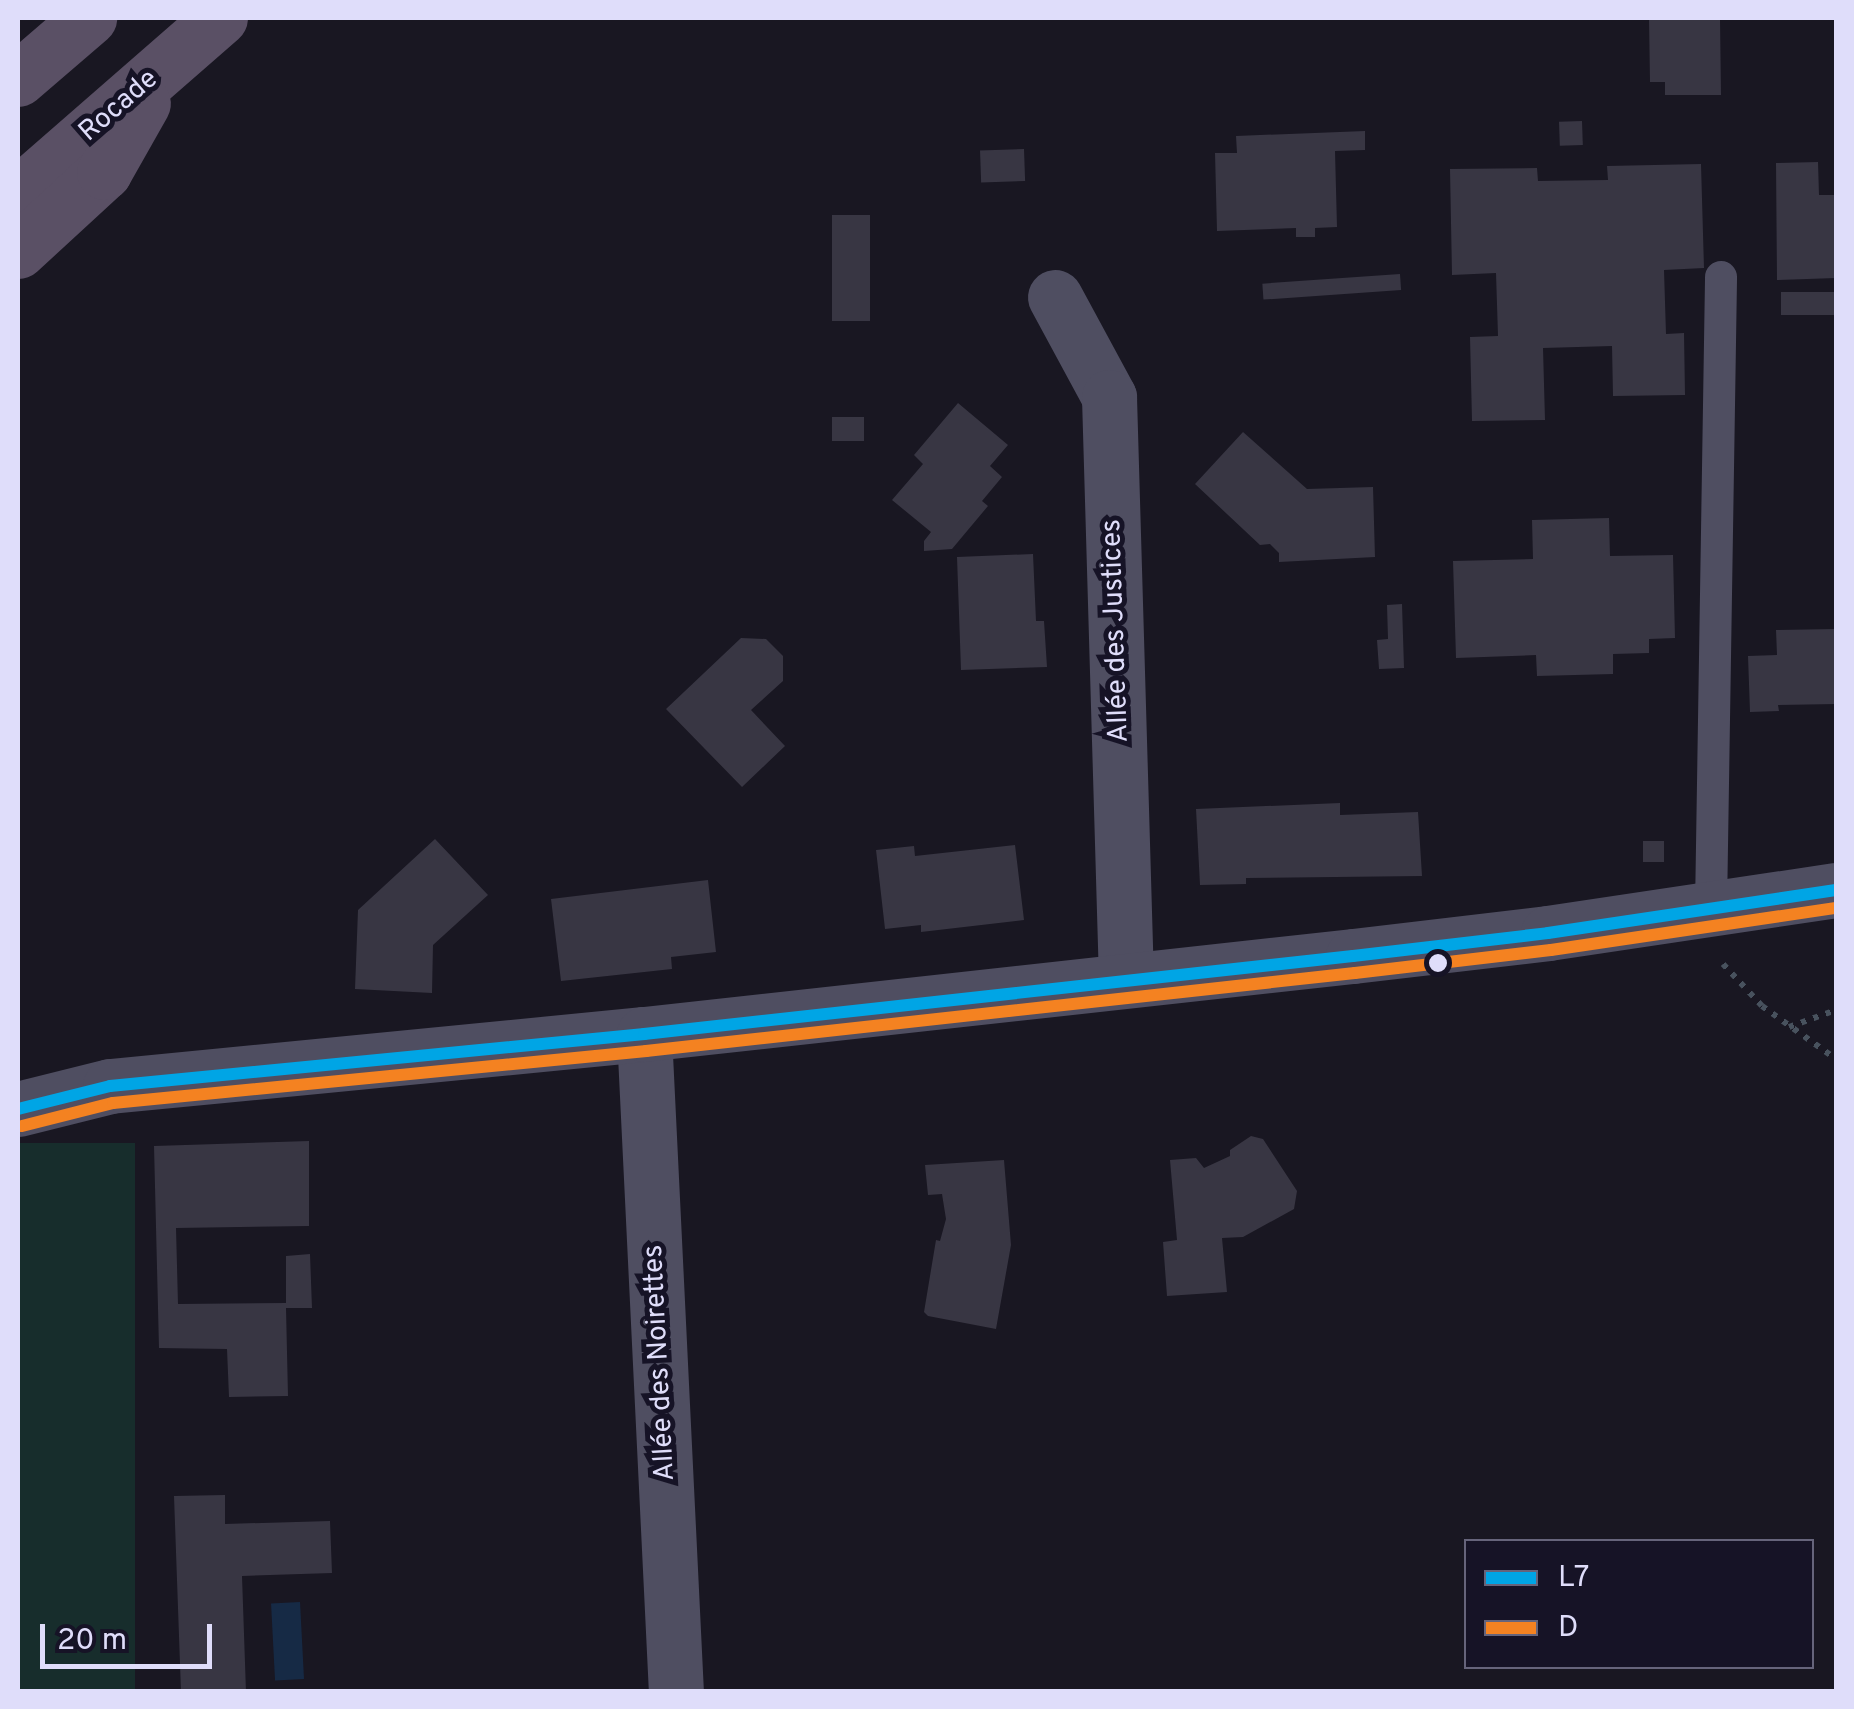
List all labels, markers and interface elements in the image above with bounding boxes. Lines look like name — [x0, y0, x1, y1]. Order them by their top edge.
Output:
street label: Rocade — [73, 63, 165, 149]
street label: Allée des Justices — [1095, 519, 1137, 743]
unlabelled marker — [1428, 953, 1448, 973]
street label: Allée des Noirettes — [637, 1244, 683, 1482]
legend — [1464, 1539, 1814, 1669]
text: L7 — [1558, 1560, 1589, 1597]
scale bar — [45, 1604, 218, 1666]
text: D — [1558, 1610, 1578, 1647]
text: 20 m — [57, 1623, 127, 1660]

